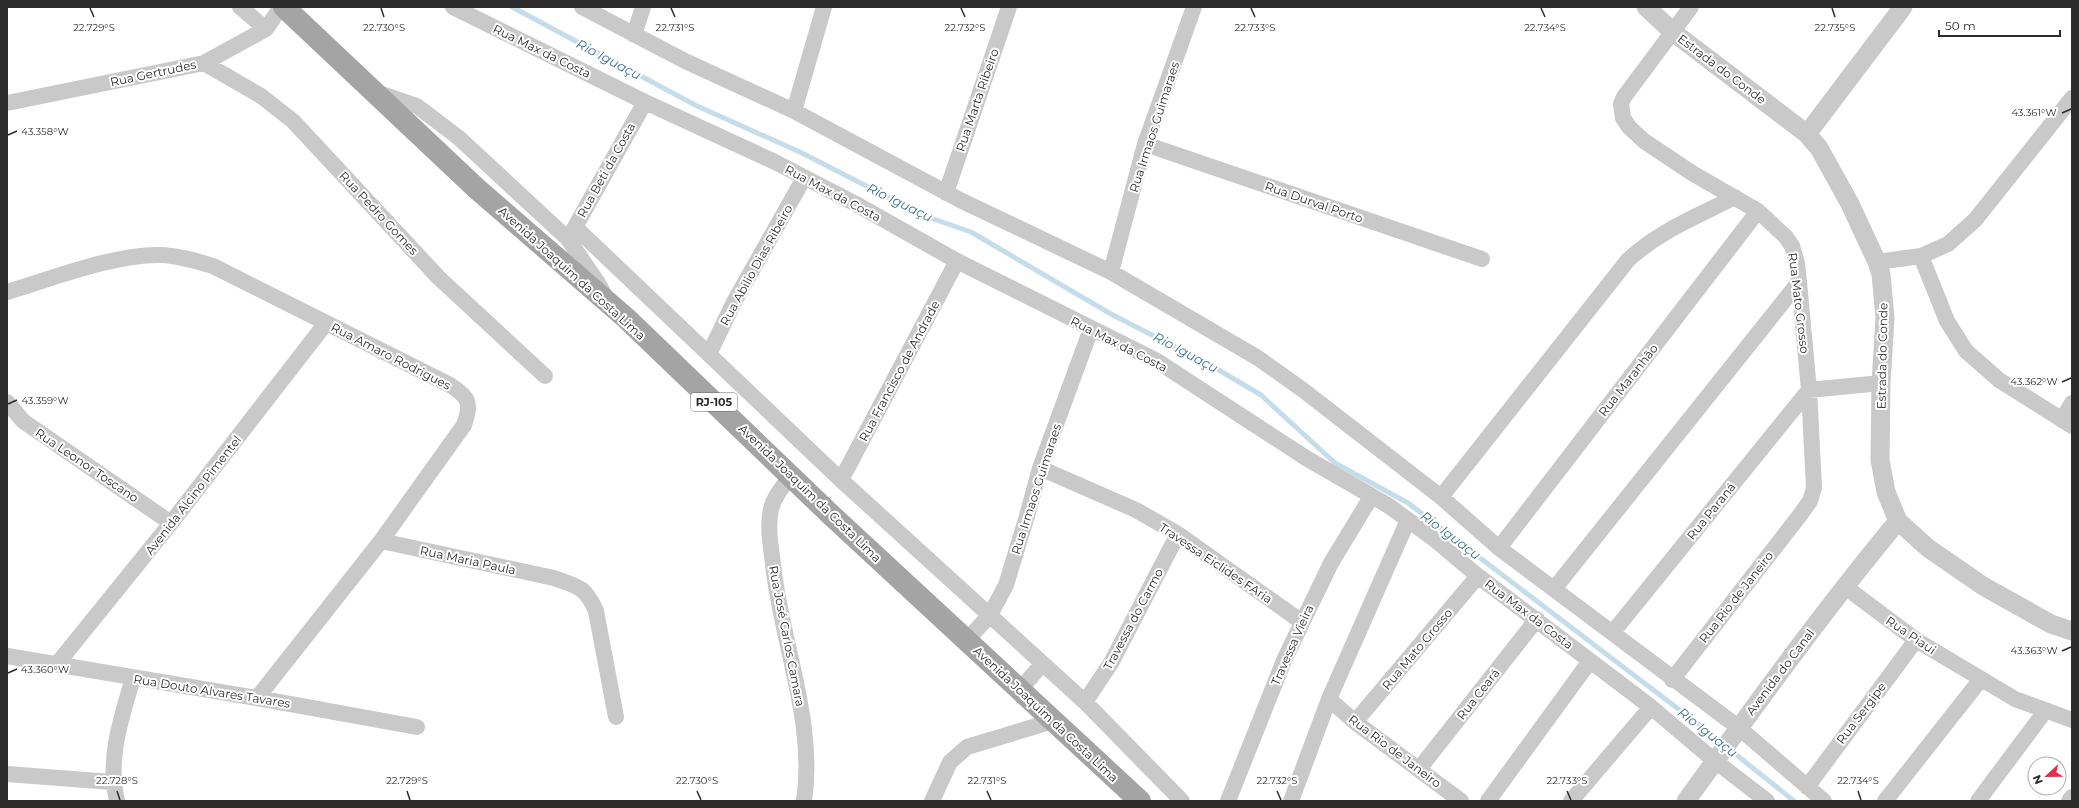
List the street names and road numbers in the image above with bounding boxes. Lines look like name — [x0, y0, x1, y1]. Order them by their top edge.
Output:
street label: Rua Max da Costa — [491, 21, 593, 81]
street label: Estrada do Conde — [1675, 31, 1769, 107]
street label: Rua Marta Ribeiro — [952, 46, 1002, 154]
street label: Rua Gertrudes — [109, 57, 197, 89]
street label: Rua Irmaos Guimaraes — [1126, 60, 1182, 194]
street label: Rua Beti da Costa — [574, 120, 638, 220]
street label: Rua Max da Costa — [782, 161, 884, 225]
street label: Rua Pedro Gomes — [336, 168, 422, 258]
street label: Rua Durval Porto — [1263, 178, 1365, 226]
street label: Rua Abilio Dias Ribeiro — [716, 202, 796, 328]
street label: Avenida Joaquim da Costa Lima — [495, 203, 649, 343]
street label: Rua Mato Grosso — [1785, 252, 1813, 354]
street label: Rua Francisco de Andrade — [855, 298, 943, 444]
street label: Estrada do Conde — [1874, 303, 1890, 409]
street label: Rua Max da Costa — [1068, 313, 1170, 375]
street label: Rua Amaro Rodrigues — [329, 319, 454, 393]
street label: Rua Maranhão — [1595, 341, 1661, 419]
road number: RJ-105 — [691, 393, 737, 411]
street label: Avenida Joaquim da Costa Lima — [736, 421, 884, 565]
street label: Rua Irmaos Guimaraes — [1008, 422, 1064, 556]
street label: Rua Leonor Toscano — [32, 425, 142, 505]
street label: Avenida Alcino Pimentel — [142, 432, 244, 558]
street label: Rua Paraná — [1683, 479, 1739, 543]
street label: Travessa Eiclides FAria — [1157, 520, 1275, 606]
street label: Rua Maria Paula — [419, 543, 517, 577]
street label: Rua Rio de Janeiro — [1696, 548, 1776, 646]
street label: Rua José Carlos Camara — [766, 564, 808, 708]
street label: Travessa do Carmo — [1100, 566, 1166, 672]
street label: Rua Max da Costa — [1482, 576, 1576, 652]
street label: Travessa Vieira — [1267, 602, 1317, 688]
street label: Rua Mato Grosso — [1379, 605, 1455, 693]
street label: Rua Piaui — [1883, 613, 1939, 657]
street label: Avenida do Canal — [1743, 626, 1817, 718]
street label: Avenida Joaquim da Costa Lima — [971, 643, 1121, 785]
street label: Rua Ceará — [1453, 665, 1503, 723]
street label: Rua Douto Alvares Tavares — [133, 671, 292, 711]
street label: Rua Sergipe — [1833, 679, 1889, 747]
street label: Rua Rio de Janeiro — [1346, 711, 1444, 791]

